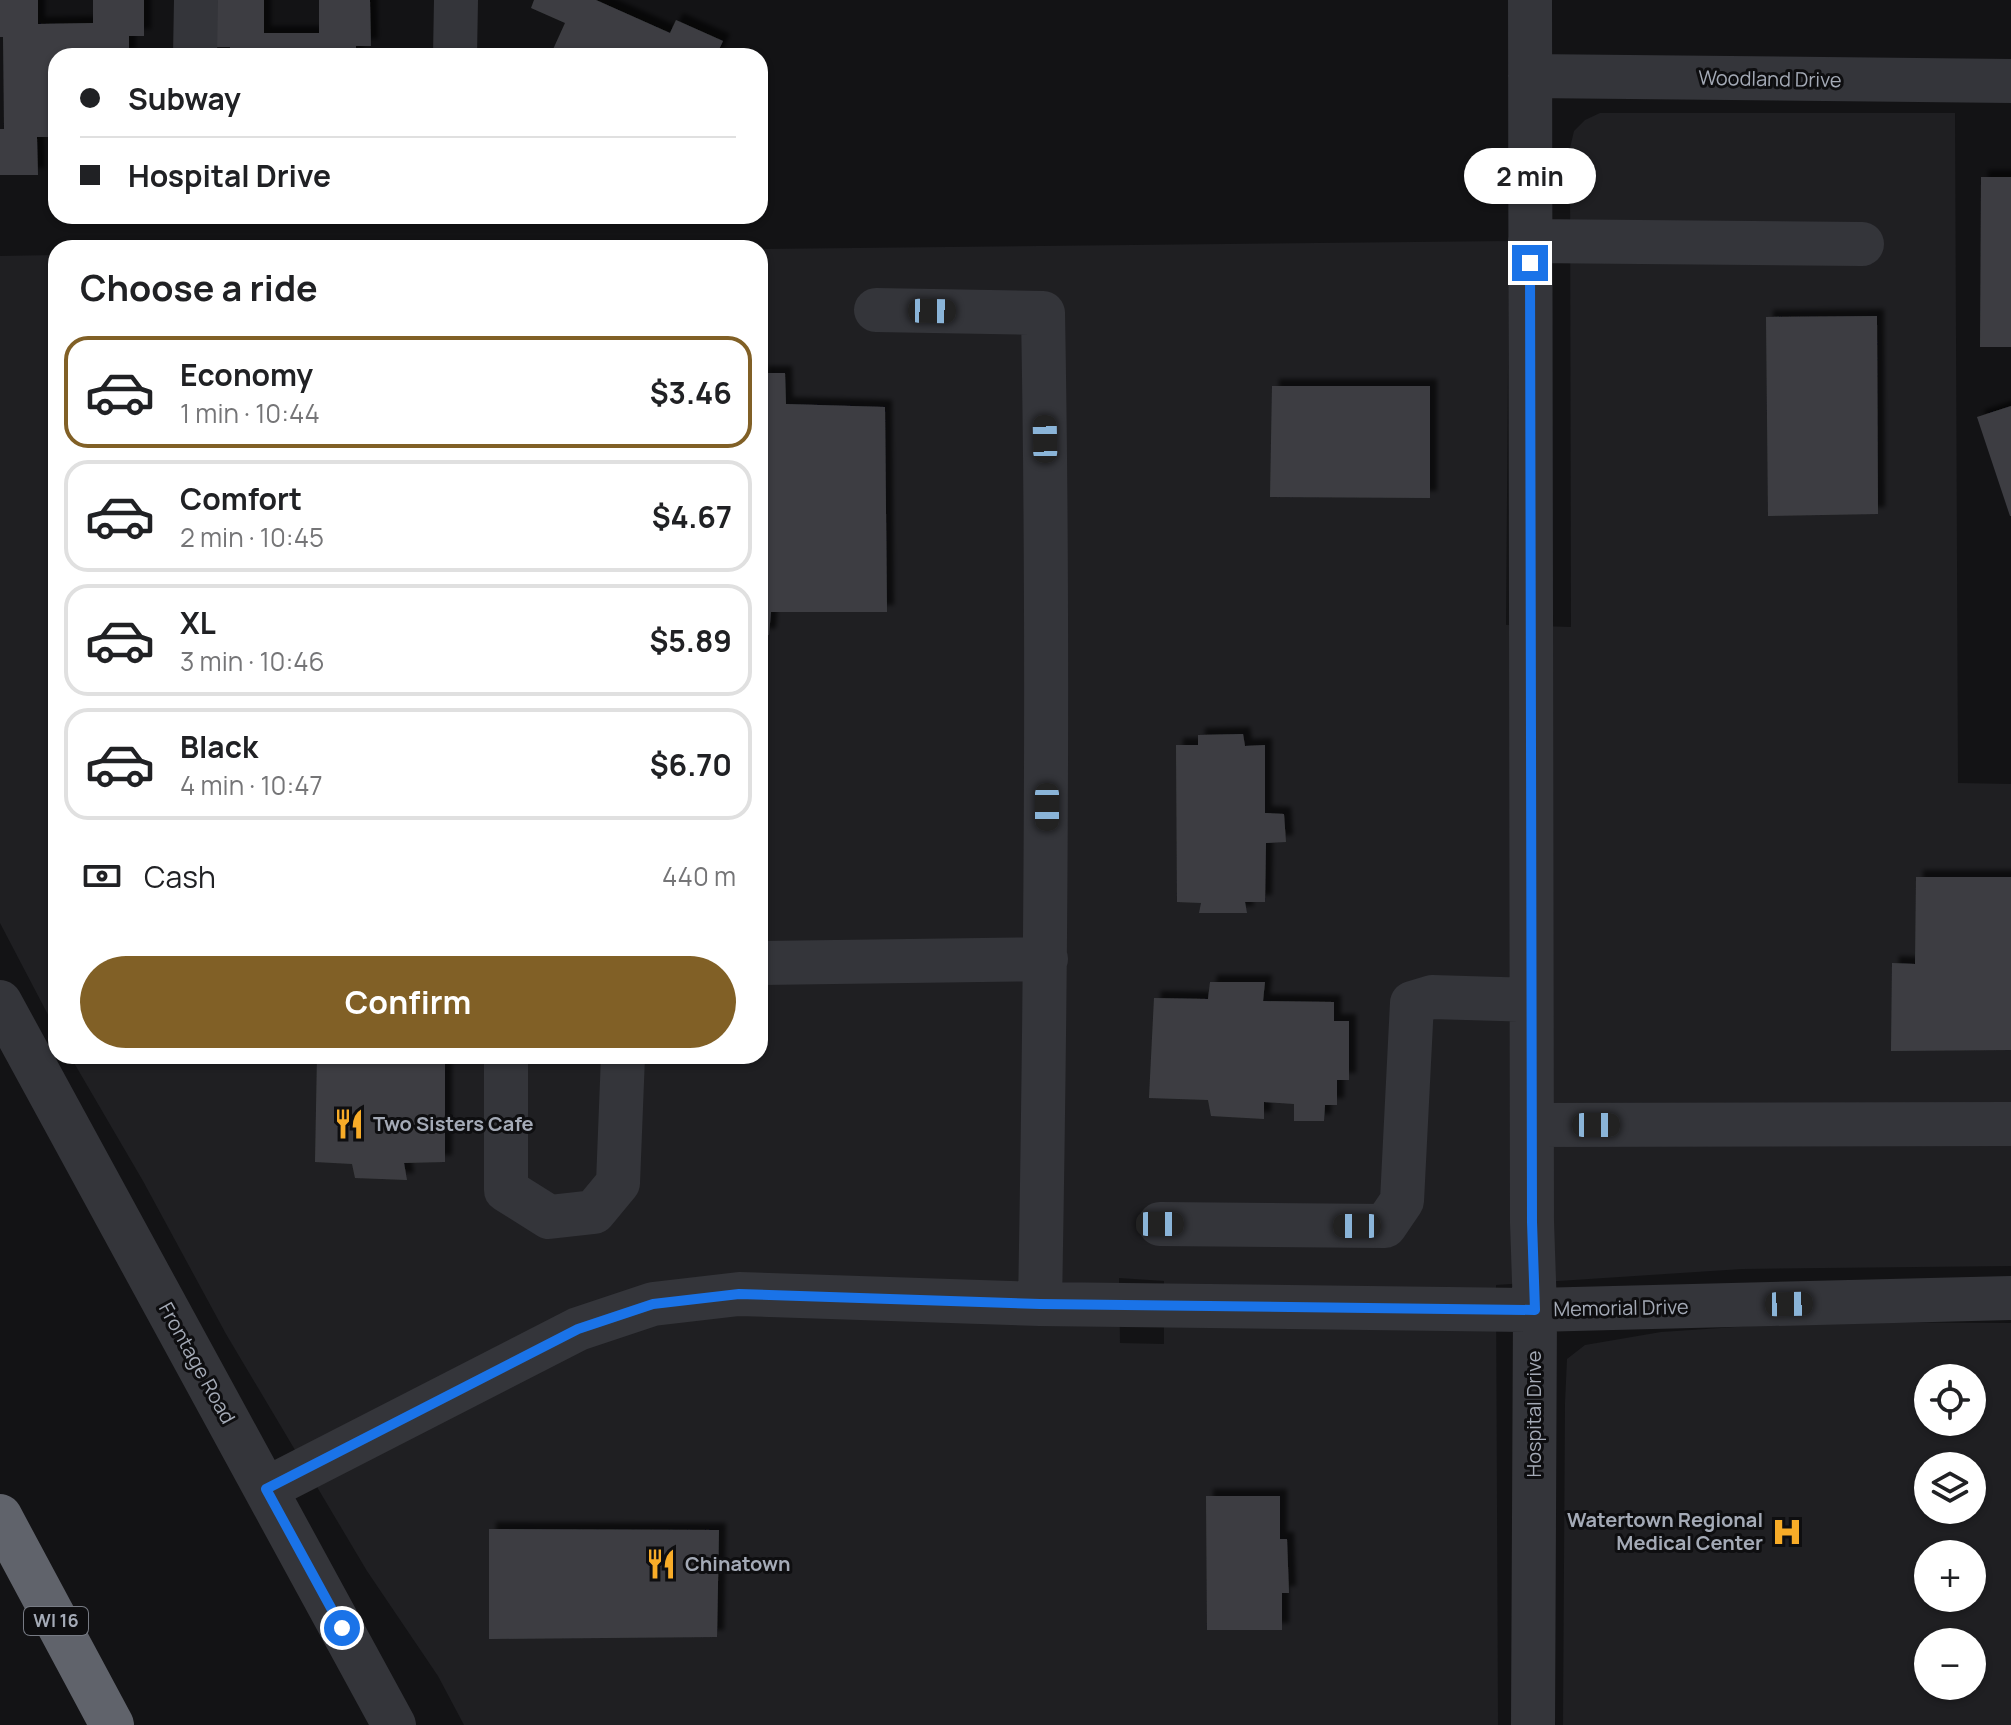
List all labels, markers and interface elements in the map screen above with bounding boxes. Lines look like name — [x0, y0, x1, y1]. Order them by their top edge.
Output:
street label: Woodland Drive — [1698, 64, 1842, 93]
text: Subway — [128, 78, 241, 119]
callout: 2 min — [1464, 147, 1596, 203]
text: Hospital Drive — [128, 155, 331, 196]
text: 2 min — [1496, 158, 1564, 194]
route end — [1512, 245, 1548, 281]
text: Choose a ride — [80, 263, 318, 312]
car — [908, 299, 956, 323]
text: Economy — [180, 354, 313, 395]
icon: car — [84, 356, 156, 428]
text: $3.46 — [650, 372, 732, 413]
text: 1 min · 10:44 — [180, 395, 320, 431]
car — [1033, 415, 1057, 463]
text: Comfort — [180, 478, 302, 519]
icon: car — [84, 480, 156, 552]
text: $4.67 — [652, 496, 732, 537]
text: 2 min · 10:45 — [180, 519, 324, 555]
text: XL — [180, 602, 216, 643]
icon: car — [84, 604, 156, 676]
text: $5.89 — [649, 620, 732, 661]
text: 3 min · 10:46 — [180, 643, 325, 679]
text: Black — [180, 726, 258, 767]
icon: car — [84, 728, 156, 800]
text: $6.70 — [650, 744, 732, 785]
text: 4 min · 10:47 — [180, 767, 323, 803]
car — [1035, 783, 1059, 831]
icon: cash — [80, 854, 124, 898]
text: Cash — [144, 856, 216, 897]
text: 440 m — [662, 858, 736, 894]
button: Confirm — [80, 956, 736, 1048]
restaurant icon: Two Sisters Cafe — [332, 1107, 366, 1141]
place label: Two Sisters Cafe — [373, 1110, 534, 1137]
car — [1572, 1113, 1620, 1137]
car — [1136, 1212, 1184, 1236]
car — [1333, 1214, 1381, 1238]
car — [1765, 1292, 1813, 1316]
street label: Memorial Drive — [1553, 1293, 1689, 1322]
street label: Frontage Road — [153, 1297, 242, 1428]
street label: Hospital Drive — [1520, 1351, 1547, 1477]
map controls — [1914, 1364, 1986, 1700]
button: locate — [1914, 1364, 1986, 1436]
button: layers — [1914, 1452, 1986, 1524]
place label: Watertown Regional Medical Center — [1567, 1506, 1763, 1556]
hospital icon: Watertown Regional Medical Center — [1770, 1515, 1804, 1549]
button: + — [1914, 1540, 1986, 1612]
restaurant icon: Chinatown — [644, 1547, 678, 1581]
place label: Chinatown — [685, 1550, 791, 1577]
road number: WI 16 — [24, 1607, 88, 1635]
route start — [324, 1610, 360, 1646]
button: − — [1914, 1628, 1986, 1700]

